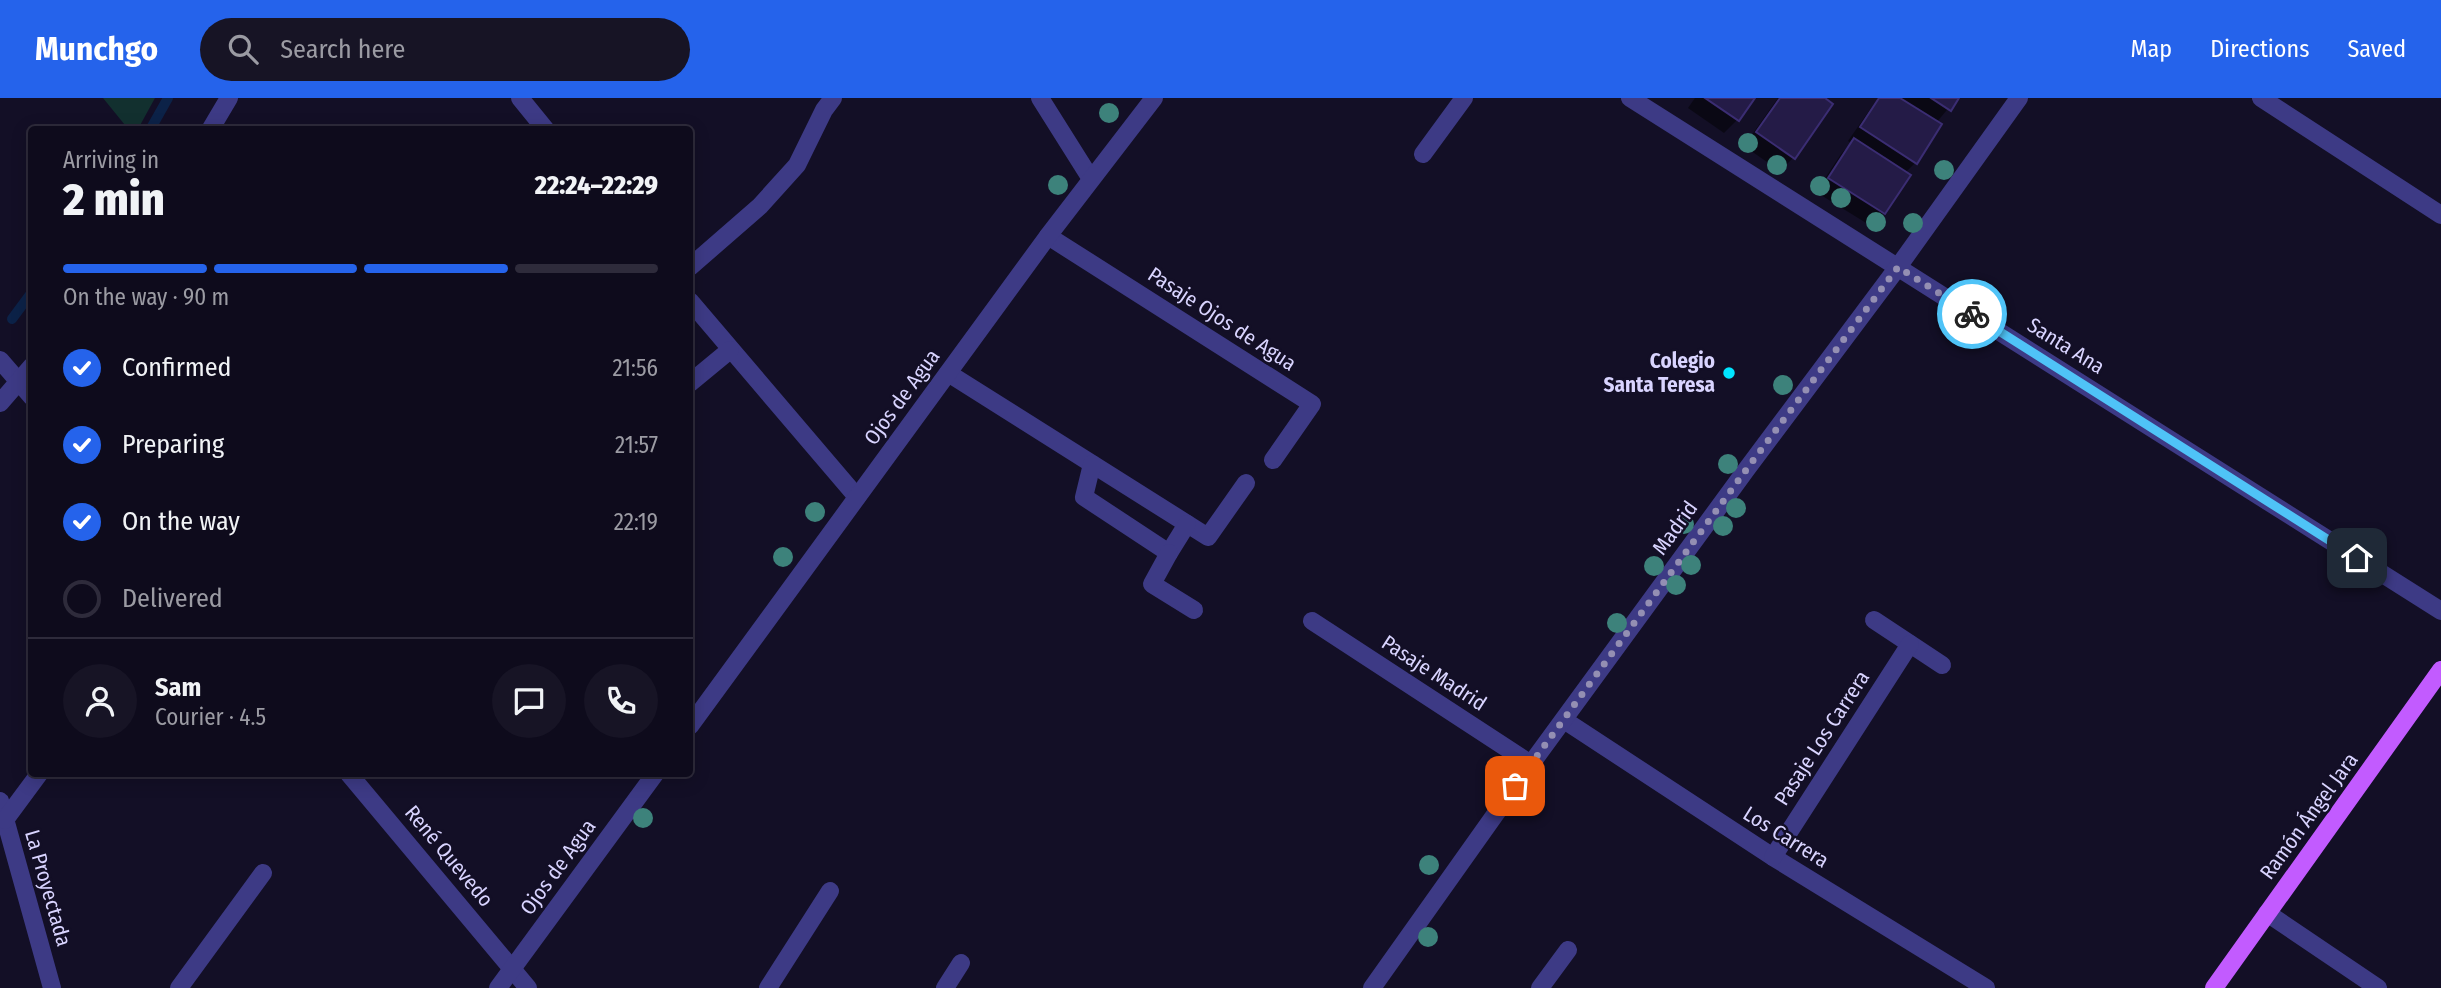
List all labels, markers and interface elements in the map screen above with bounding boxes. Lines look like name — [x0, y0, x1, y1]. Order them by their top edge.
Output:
search box — [200, 18, 690, 81]
text: Munchgo — [35, 29, 158, 69]
icon: search — [224, 30, 262, 68]
text: Search here — [280, 34, 405, 65]
text: Map — [2131, 35, 2172, 63]
text: Directions — [2210, 35, 2309, 63]
text: Saved — [2347, 35, 2406, 63]
text: Arriving in — [63, 146, 159, 174]
text: 22:24–22:29 — [535, 170, 658, 201]
text: 2 min — [63, 172, 165, 227]
street label: Pasaje Ojos de Agua — [1143, 261, 1301, 377]
courier — [1937, 279, 2007, 349]
text: On the way · 90 m — [63, 283, 229, 311]
icon: bike — [1953, 295, 1991, 333]
street label: Santa Ana — [2023, 312, 2109, 380]
street label: Ojos de Agua — [859, 344, 945, 450]
place label: Colegio Santa Teresa — [1604, 348, 1715, 398]
icon: check — [63, 349, 101, 387]
text: Confirmed — [122, 352, 232, 383]
text: 21:56 — [612, 354, 658, 382]
marker: Colegio Santa Teresa — [1721, 365, 1737, 381]
icon: check — [63, 426, 101, 464]
text: Preparing — [122, 429, 224, 460]
text: 21:57 — [615, 431, 658, 459]
street label: Madrid — [1647, 496, 1703, 560]
icon: check — [63, 503, 101, 541]
text: On the way — [122, 506, 240, 537]
text: 22:19 — [614, 508, 658, 536]
pin — [2327, 528, 2387, 588]
icon: home — [2338, 539, 2376, 577]
text: Delivered — [122, 583, 223, 614]
street label: Pasaje Madrid — [1377, 629, 1491, 717]
button: person — [63, 664, 137, 738]
button: chat — [492, 664, 566, 738]
button: phone — [584, 664, 658, 738]
street label: Pasaje Los Carrera — [1769, 666, 1875, 810]
text: Sam — [155, 672, 201, 703]
text: Courier · 4.5 — [155, 703, 266, 731]
street label: Ramón Ángel Jara — [2254, 748, 2364, 884]
pin — [1485, 756, 1545, 816]
icon: bag — [1496, 767, 1534, 805]
street label: René Quevedo — [399, 800, 499, 912]
street label: Los Carrera — [1738, 801, 1834, 873]
street label: Ojos de Agua — [515, 814, 601, 920]
street label: La Proyectada — [19, 827, 77, 949]

